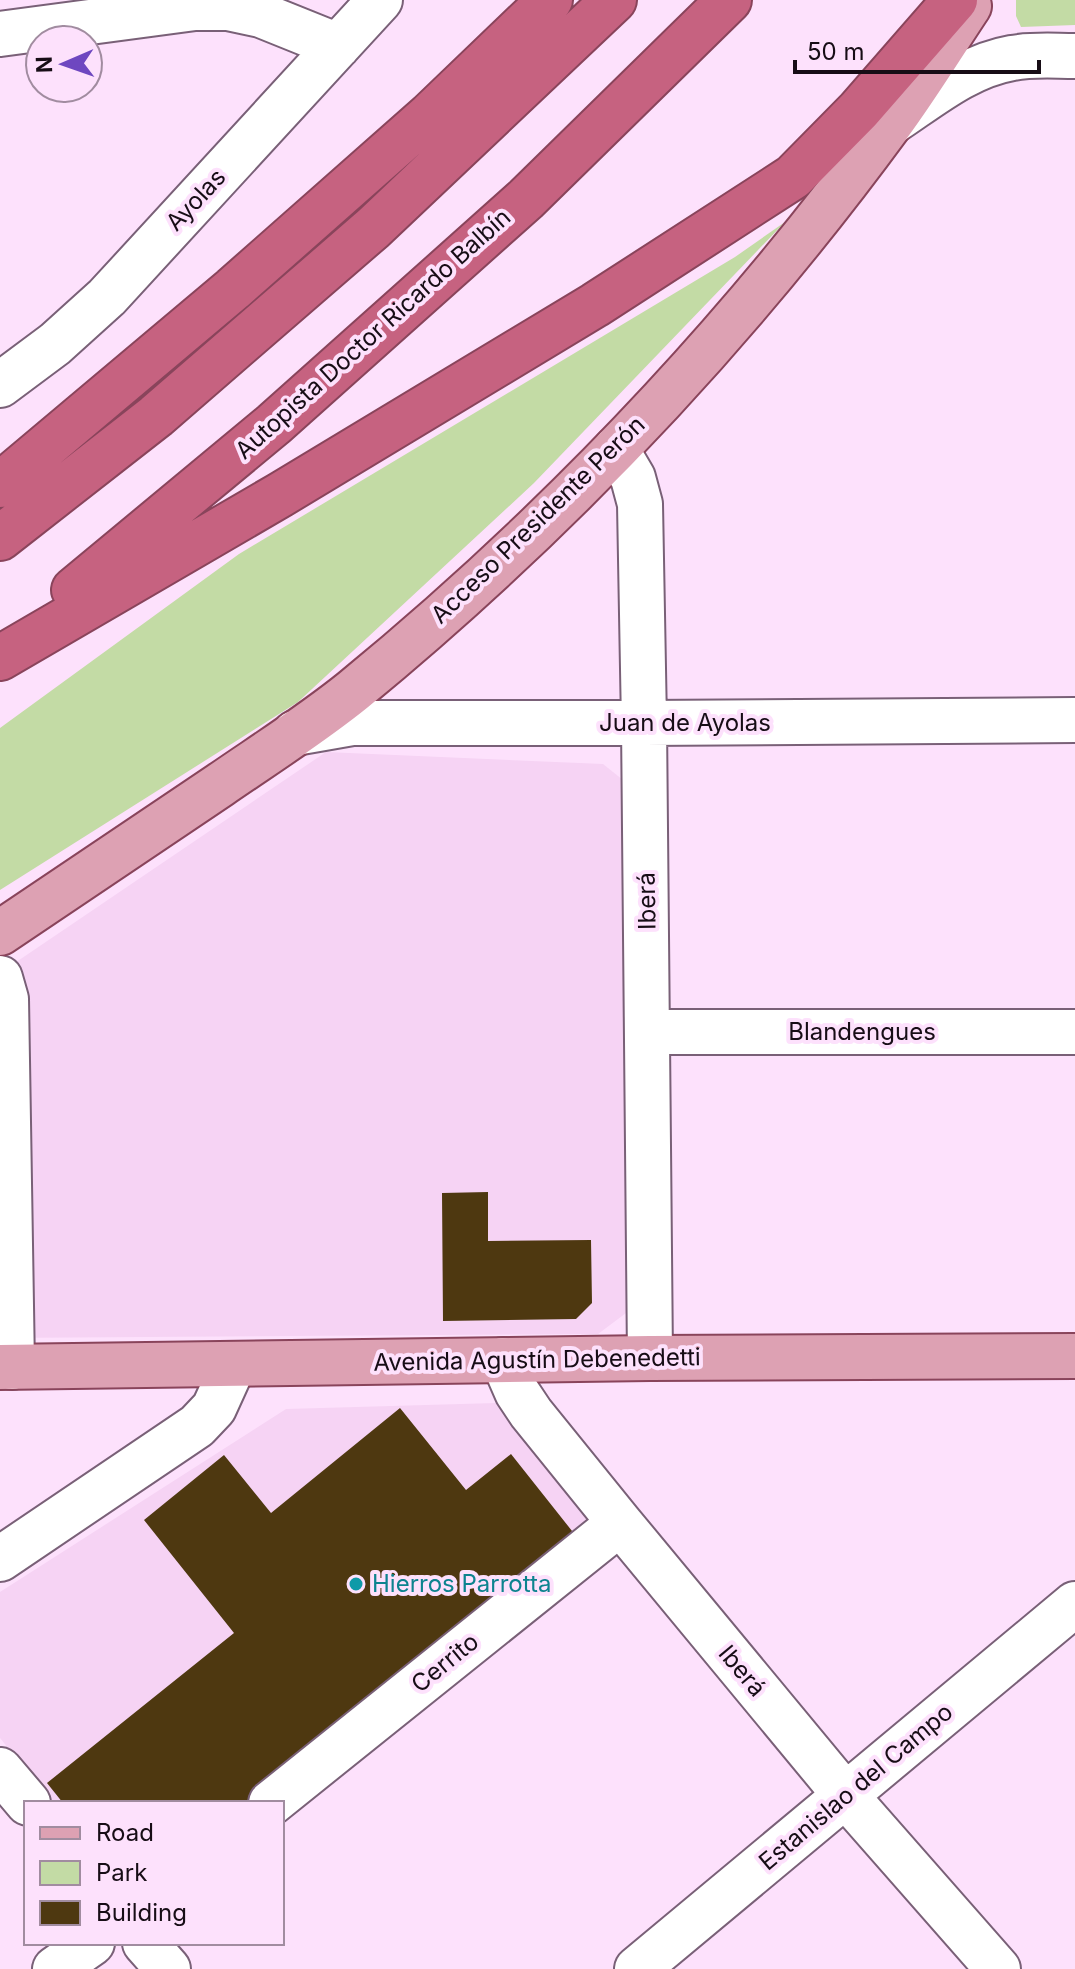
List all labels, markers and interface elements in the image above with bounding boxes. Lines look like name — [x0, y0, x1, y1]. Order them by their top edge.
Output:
north arrow — [24, 24, 104, 104]
scale bar — [795, 24, 1039, 74]
text: 50 m — [807, 37, 865, 66]
text: N — [31, 56, 57, 74]
street label: Ayolas — [160, 163, 232, 237]
street label: Autopista Doctor Ricardo Balbín — [229, 202, 516, 465]
street label: Acceso Presidente Perón — [425, 410, 651, 629]
street label: Juan de Ayolas — [599, 708, 771, 737]
street label: Iberá — [631, 872, 662, 930]
street label: Blandengues — [788, 1017, 936, 1046]
street label: Avenida Agustín Debenedetti — [373, 1342, 701, 1377]
place label: Hierros Parrotta — [372, 1569, 551, 1598]
marker: Hierros Parrotta — [347, 1575, 365, 1593]
street label: Cerrito — [405, 1627, 484, 1698]
street label: Iberá — [713, 1639, 772, 1702]
street label: Estanislao del Campo — [753, 1697, 958, 1876]
legend — [24, 1801, 284, 1945]
text: Road — [96, 1818, 154, 1847]
text: Park — [96, 1858, 147, 1887]
text: Building — [96, 1898, 187, 1927]

